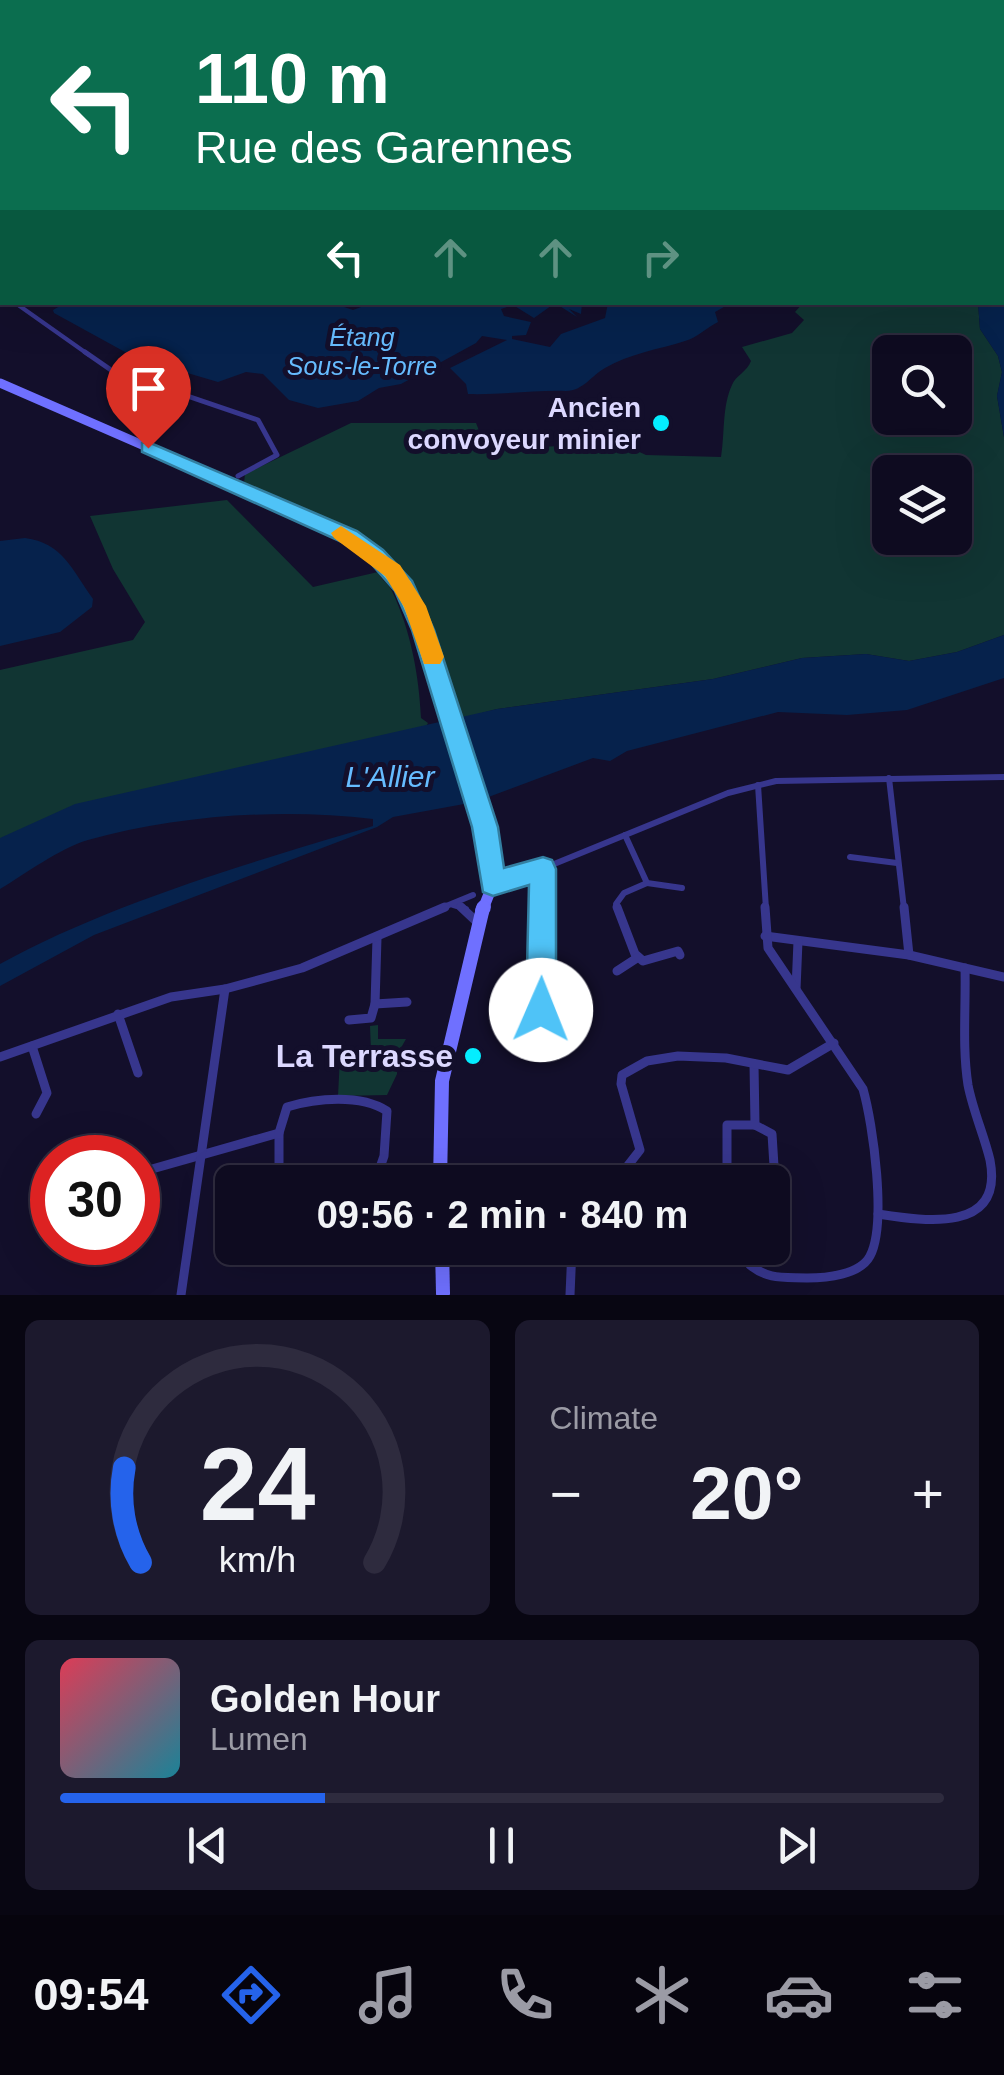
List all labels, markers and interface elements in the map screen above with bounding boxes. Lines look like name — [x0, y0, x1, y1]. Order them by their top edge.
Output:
icon: left — [30, 40, 160, 170]
text: 110 m — [195, 40, 390, 118]
text: Rue des Garennes — [195, 122, 573, 173]
icon: left — [318, 230, 373, 285]
icon: ahead — [423, 230, 478, 285]
icon: ahead — [528, 230, 583, 285]
icon: right — [633, 230, 688, 285]
water label: Étang Sous-le-Torre — [287, 323, 437, 380]
map controls — [872, 335, 972, 555]
button: search — [872, 335, 972, 435]
pin — [106, 346, 191, 449]
icon: arrive — [121, 361, 176, 416]
place label: Ancien convoyeur minier — [408, 392, 641, 455]
marker: Ancien convoyeur minier — [650, 412, 672, 434]
button: layers — [872, 455, 972, 555]
water label: L'Allier — [345, 760, 436, 793]
position arrow — [489, 958, 593, 1062]
place label: La Terrasse — [276, 1038, 453, 1074]
marker: La Terrasse — [462, 1045, 484, 1067]
speed limit sign: 30 — [30, 1135, 160, 1265]
text: 09:56 · 2 min · 840 m — [317, 1194, 688, 1236]
text: Climate — [550, 1400, 658, 1436]
text: 24 — [199, 1426, 315, 1542]
text: 20° — [690, 1451, 803, 1535]
text: − — [550, 1463, 582, 1525]
text: + — [912, 1463, 944, 1525]
text: km/h — [219, 1540, 296, 1580]
text: Golden Hour — [210, 1678, 440, 1720]
text: Lumen — [210, 1721, 308, 1757]
icon: previous — [180, 1818, 235, 1873]
icon: pause — [474, 1818, 529, 1873]
icon: next — [769, 1818, 824, 1873]
icon: directions — [216, 1960, 286, 2030]
icon: music — [353, 1960, 423, 2030]
icon: phone — [490, 1960, 560, 2030]
icon: climate — [627, 1960, 697, 2030]
icon: car — [764, 1960, 834, 2030]
icon: filters — [900, 1960, 970, 2030]
text: 09:54 — [33, 1969, 149, 2020]

